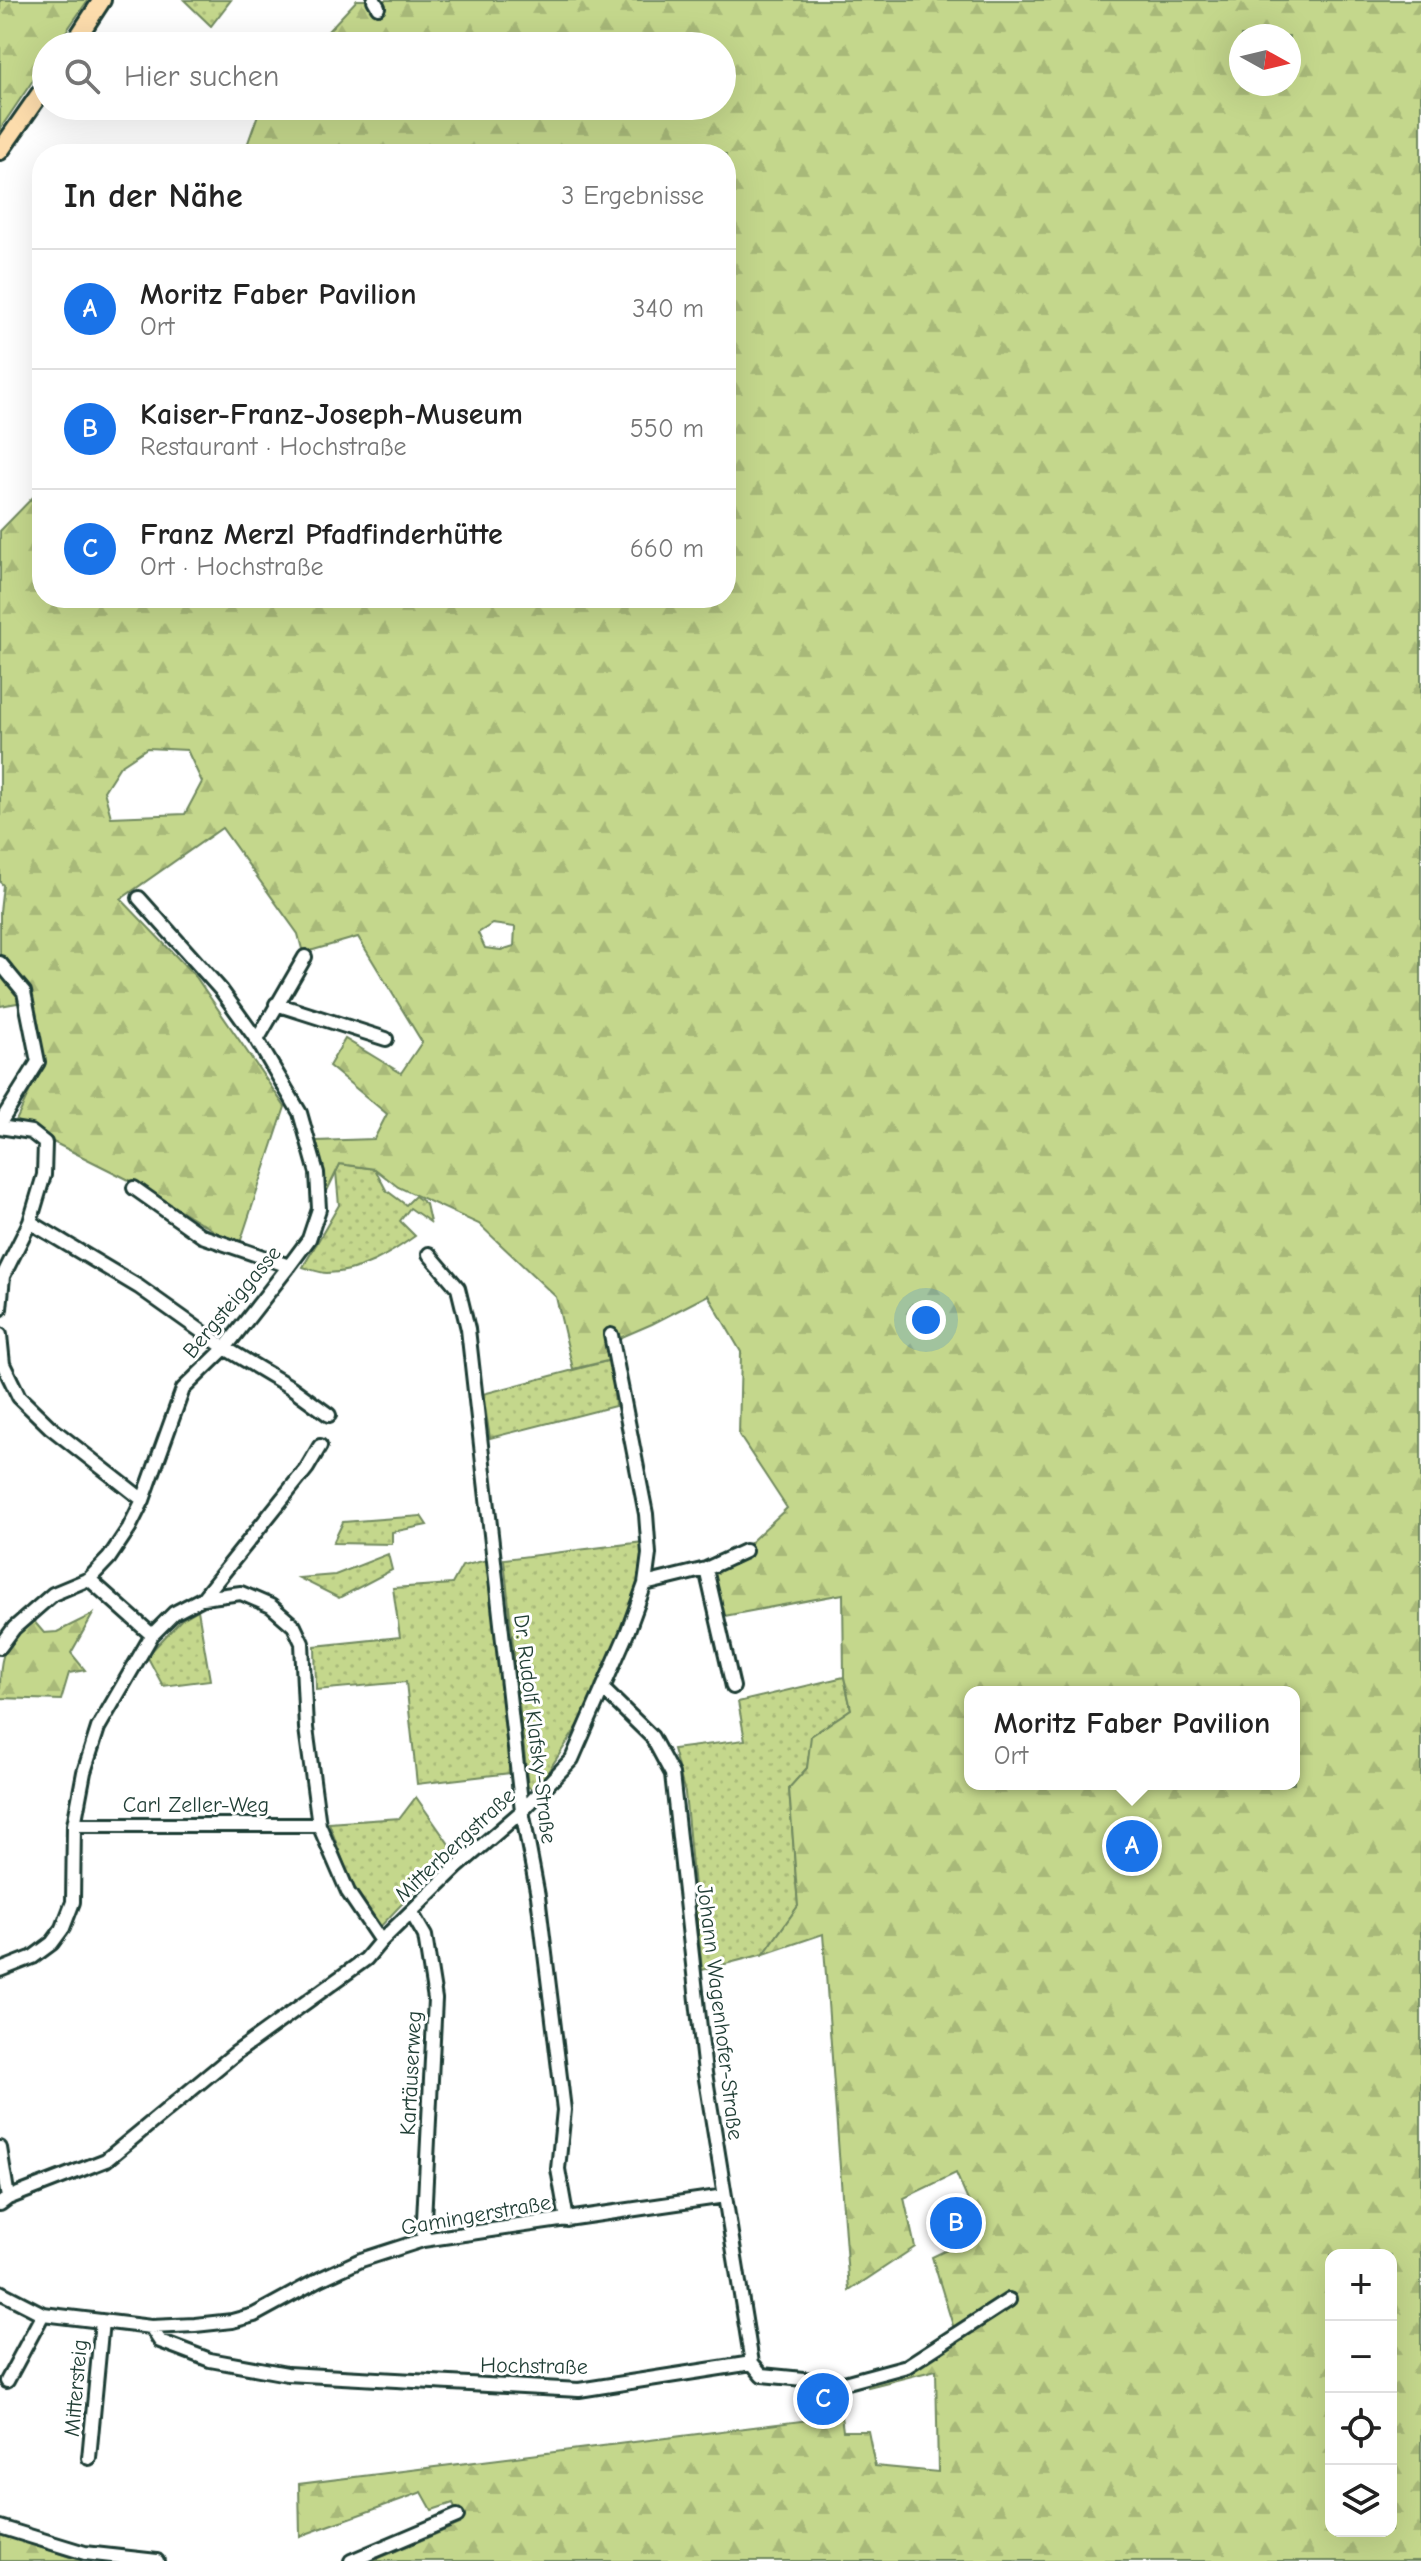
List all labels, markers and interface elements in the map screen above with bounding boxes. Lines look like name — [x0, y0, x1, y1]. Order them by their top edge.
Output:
north arrow — [1229, 24, 1301, 96]
search box — [32, 32, 736, 120]
icon: search — [60, 54, 104, 98]
text: Hier suchen — [124, 59, 279, 94]
text: In der Nähe — [64, 176, 243, 216]
text: 3 Ergebnisse — [561, 181, 704, 211]
text: Moritz Faber Pavilion — [140, 277, 416, 312]
text: A — [83, 294, 97, 324]
text: 340 m — [632, 294, 704, 324]
text: Ort — [140, 312, 174, 342]
text: Kaiser-Franz-Joseph-Museum — [140, 397, 523, 432]
text: B — [82, 414, 98, 444]
text: 550 m — [630, 414, 704, 444]
text: Restaurant · Hochstraße — [140, 432, 407, 462]
text: Franz Merzl Pfadfinderhütte — [140, 517, 503, 552]
text: C — [82, 534, 98, 564]
text: 660 m — [630, 534, 704, 564]
text: Ort · Hochstraße — [140, 552, 324, 582]
street label: Bergsteiggasse — [177, 1240, 287, 1364]
your location — [906, 1300, 946, 1340]
street label: Dr. Rudolf Klafsky-Straße — [508, 1613, 562, 1845]
popup — [964, 1686, 1300, 1790]
text: Moritz Faber Pavilion — [994, 1706, 1270, 1741]
text: Ort — [994, 1741, 1028, 1771]
street label: Mitterbergstraße — [389, 1783, 521, 1907]
street label: Carl Zeller-Weg — [123, 1792, 269, 1818]
pin: A — [1106, 1816, 1158, 1876]
street label: Johann Wagenhofer-Straße — [691, 1882, 749, 2142]
street label: Kartäuserweg — [395, 2010, 427, 2136]
street label: Gamingerstraße — [399, 2189, 553, 2241]
pin: B — [930, 2193, 982, 2253]
map controls — [1325, 2249, 1397, 2537]
button: + — [1325, 2249, 1397, 2321]
button: − — [1325, 2321, 1397, 2393]
street label: Mittersteig — [59, 2338, 93, 2438]
street label: Hochstraße — [480, 2352, 588, 2380]
pin: C — [797, 2369, 849, 2429]
button: locate — [1325, 2393, 1397, 2465]
button: layers — [1325, 2465, 1397, 2537]

